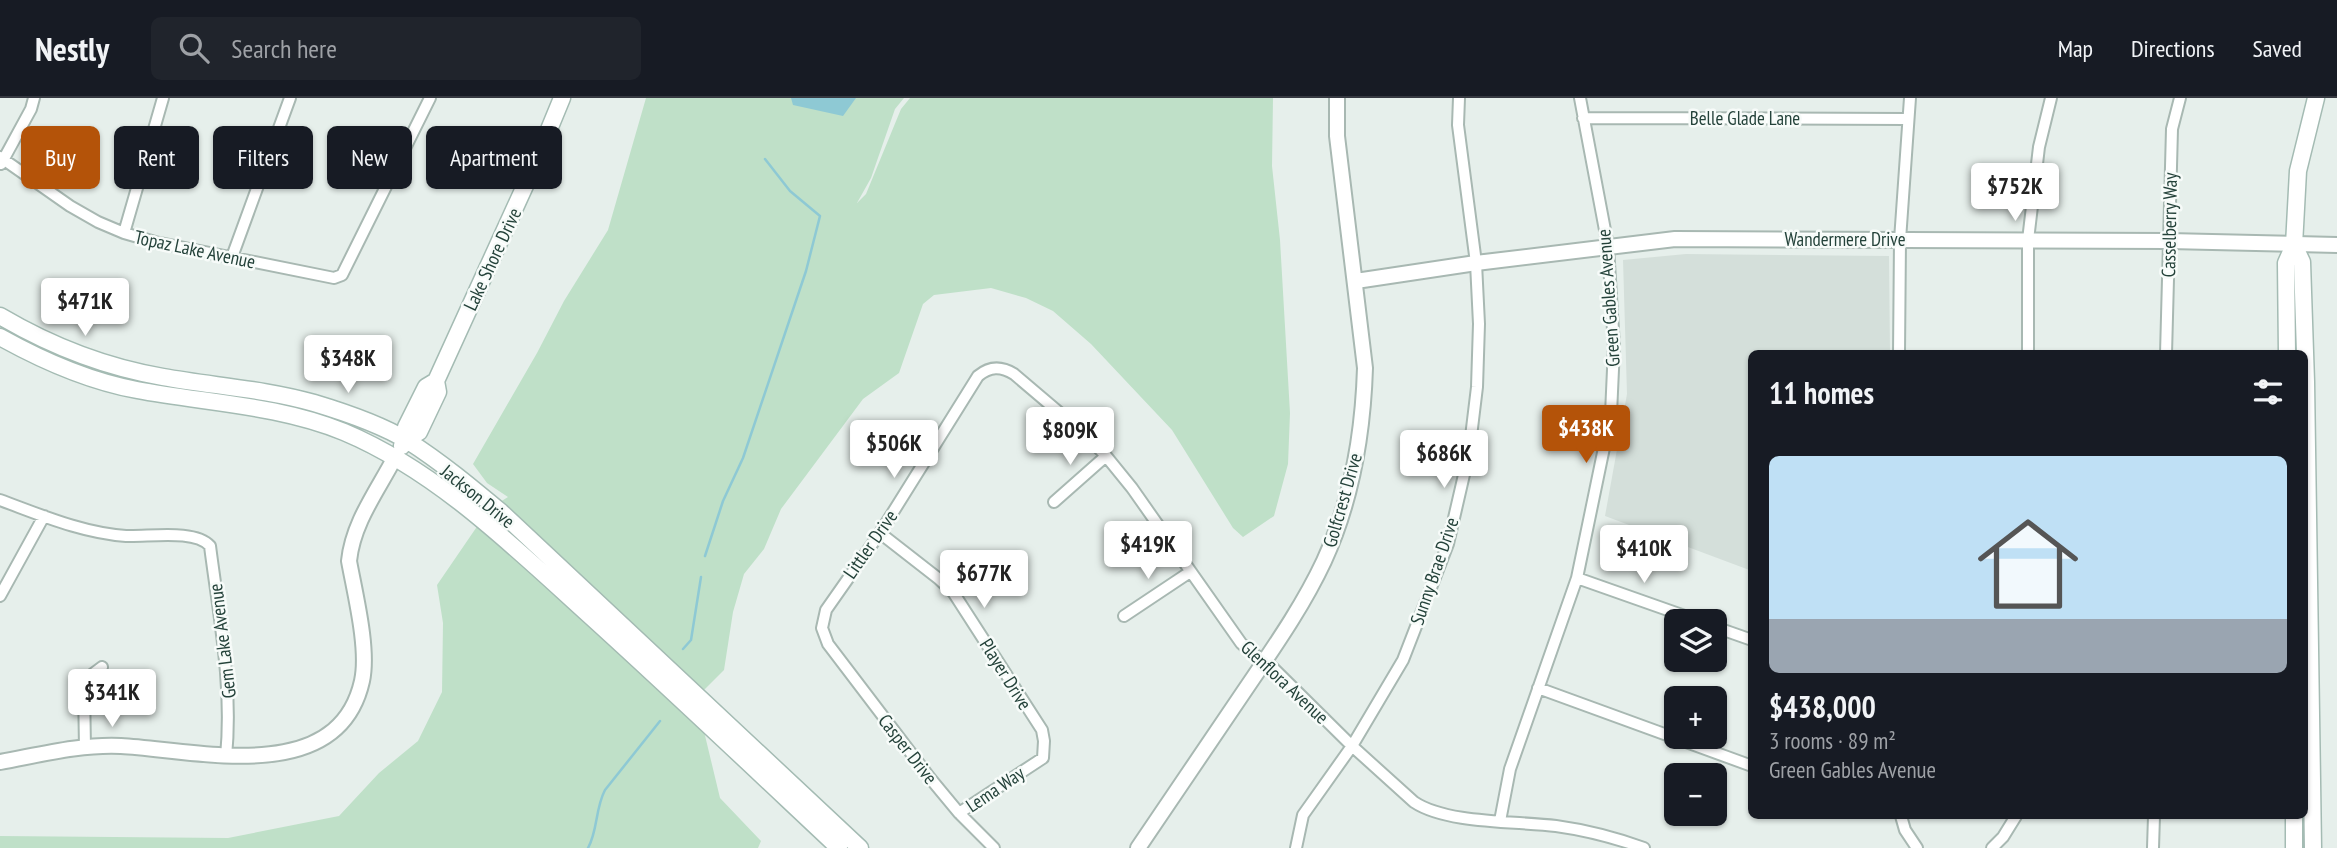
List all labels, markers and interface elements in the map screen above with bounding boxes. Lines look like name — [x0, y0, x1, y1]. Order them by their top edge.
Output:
search box — [151, 17, 641, 80]
text: Nestly — [35, 27, 109, 70]
icon: search — [175, 29, 213, 67]
text: Search here — [231, 32, 337, 65]
text: Map — [2058, 33, 2093, 64]
text: Directions — [2131, 33, 2215, 64]
text: Saved — [2253, 33, 2302, 64]
street label: Belle Glade Lane — [1690, 106, 1800, 130]
chip: Buy — [21, 126, 100, 189]
chip: Rent — [114, 126, 199, 189]
chip: Filters — [213, 126, 313, 189]
chip: New — [327, 126, 412, 189]
chip: Apartment — [426, 126, 562, 189]
pin: $752K — [1966, 164, 2064, 223]
text: $752K — [1987, 171, 2043, 200]
street label: Casselberry Way — [2156, 172, 2182, 278]
street label: Lake Shore Drive — [458, 204, 526, 314]
street label: Topaz Lake Avenue — [132, 224, 258, 274]
street label: Wandermere Drive — [1784, 227, 1906, 251]
street label: Green Gables Avenue — [1591, 228, 1625, 368]
pin: $471K — [36, 278, 134, 338]
text: $471K — [57, 286, 113, 315]
pin: $348K — [299, 336, 397, 395]
text: $348K — [320, 343, 376, 372]
text: 11 homes — [1769, 373, 1874, 412]
icon: filters — [2249, 373, 2287, 411]
pin: $438K — [1537, 406, 1635, 465]
pin: $809K — [1021, 408, 1119, 467]
text: $438K — [1558, 413, 1614, 442]
text: $809K — [1042, 415, 1098, 444]
pin: $506K — [845, 420, 943, 480]
text: $506K — [866, 428, 922, 457]
pin: $686K — [1395, 430, 1493, 490]
text: $686K — [1416, 438, 1472, 467]
street label: Golfcrest Drive — [1317, 450, 1367, 550]
street label: Jackson Drive — [436, 458, 520, 533]
icon: home — [1965, 501, 2091, 627]
street label: Littler Drive — [838, 505, 902, 583]
street label: Sunny Brae Drive — [1404, 514, 1464, 628]
pin: $419K — [1099, 522, 1197, 581]
pin: $410K — [1595, 526, 1693, 585]
text: $419K — [1120, 529, 1176, 558]
text: $410K — [1616, 533, 1672, 562]
pin: $677K — [935, 550, 1033, 610]
text: $677K — [956, 558, 1012, 587]
street label: Gem Lake Avenue — [203, 582, 241, 700]
map controls — [1664, 609, 1727, 826]
button: layers — [1664, 609, 1727, 672]
street label: Player Drive — [975, 634, 1037, 714]
street label: Glenflora Avenue — [1236, 635, 1334, 729]
pin: $341K — [63, 670, 161, 729]
text: $341K — [84, 677, 140, 706]
button: + — [1664, 686, 1727, 749]
text: $438,000 — [1769, 687, 1876, 726]
street label: Casper Drive — [873, 709, 943, 789]
text: 3 rooms · 89 m² — [1769, 726, 1896, 755]
text: Green Gables Avenue — [1769, 755, 1936, 784]
street label: Lema Way — [961, 760, 1030, 817]
button: − — [1664, 763, 1727, 826]

